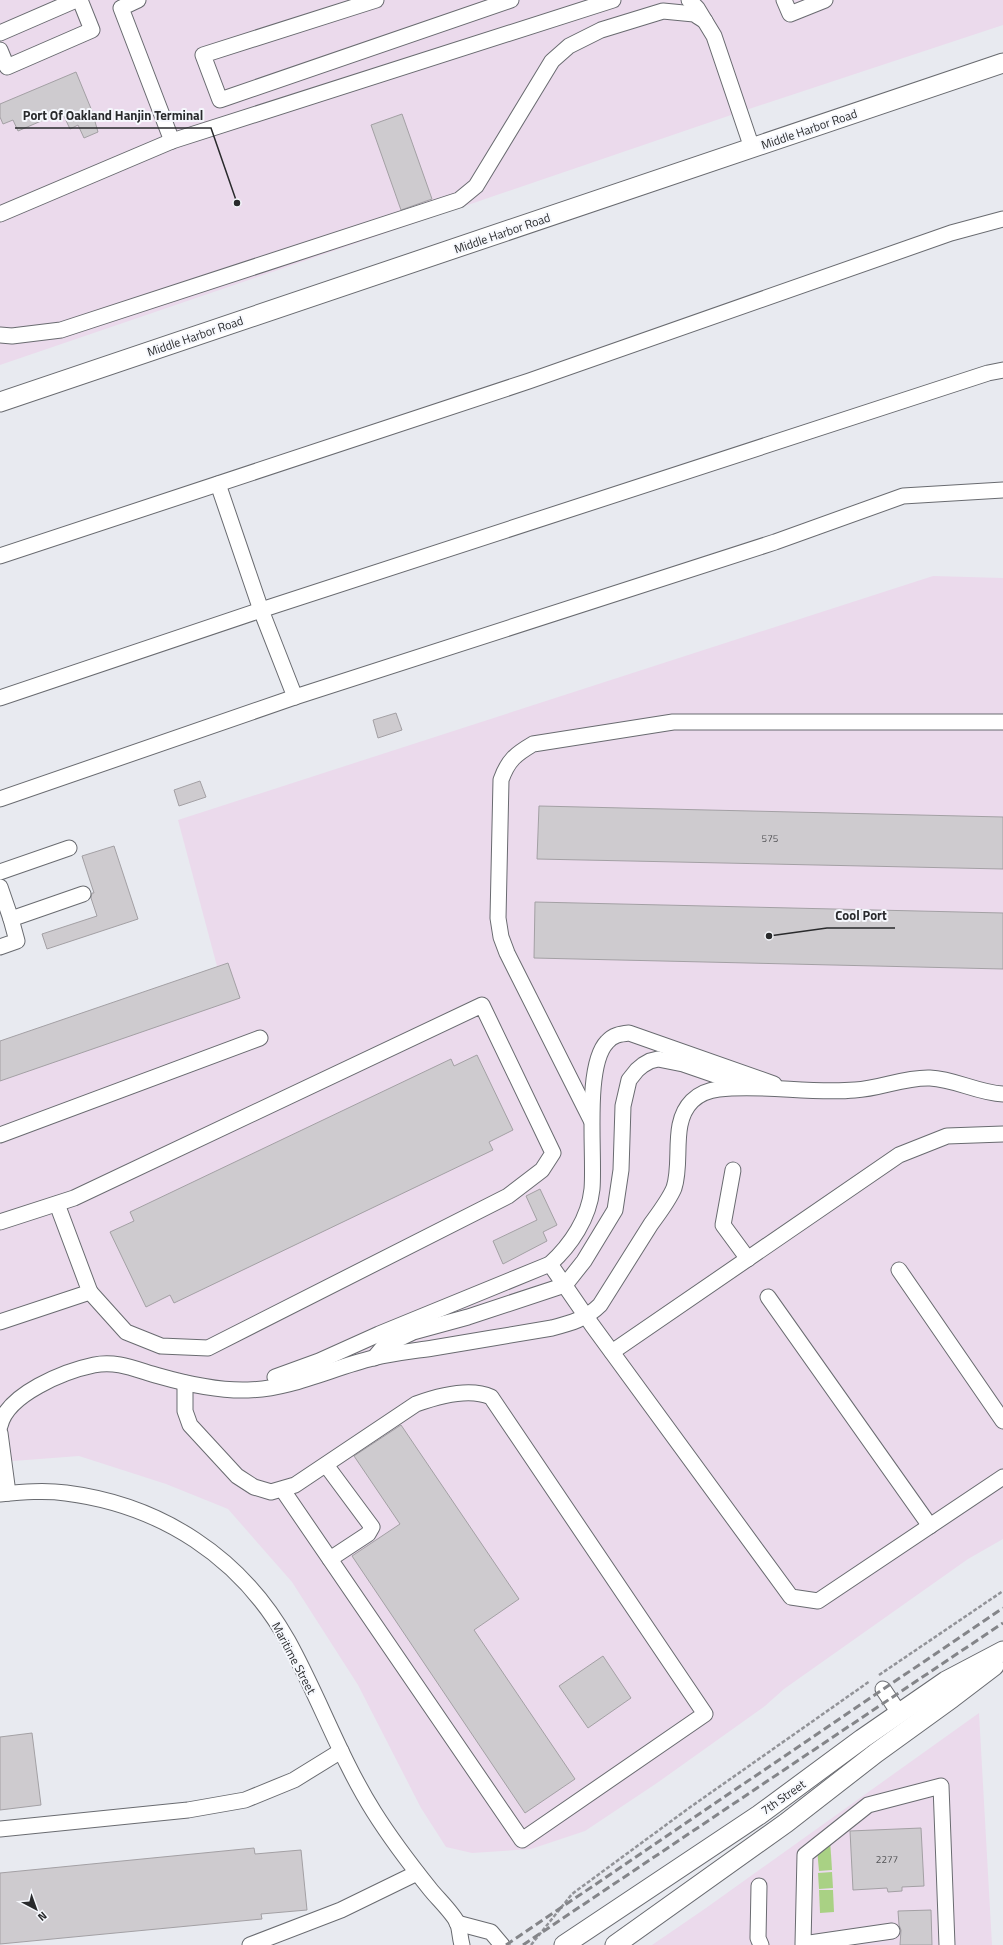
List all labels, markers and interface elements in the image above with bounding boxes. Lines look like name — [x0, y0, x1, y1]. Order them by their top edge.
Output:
callout: Port Of Oakland Hanjin Terminal — [15, 103, 211, 128]
street label: Middle Harbor Road — [758, 104, 860, 154]
text: Port Of Oakland Hanjin Terminal — [23, 105, 203, 125]
street label: Middle Harbor Road — [451, 208, 553, 258]
street label: Middle Harbor Road — [144, 311, 246, 361]
house number: 575 — [762, 831, 779, 846]
callout: Cool Port — [827, 903, 895, 928]
text: Cool Port — [835, 905, 887, 925]
street label: Maritime Street — [267, 1618, 321, 1698]
street label: 7th Street — [757, 1774, 810, 1819]
house number: 2277 — [876, 1852, 898, 1867]
north arrow — [16, 1889, 56, 1929]
text: N — [34, 1908, 51, 1925]

